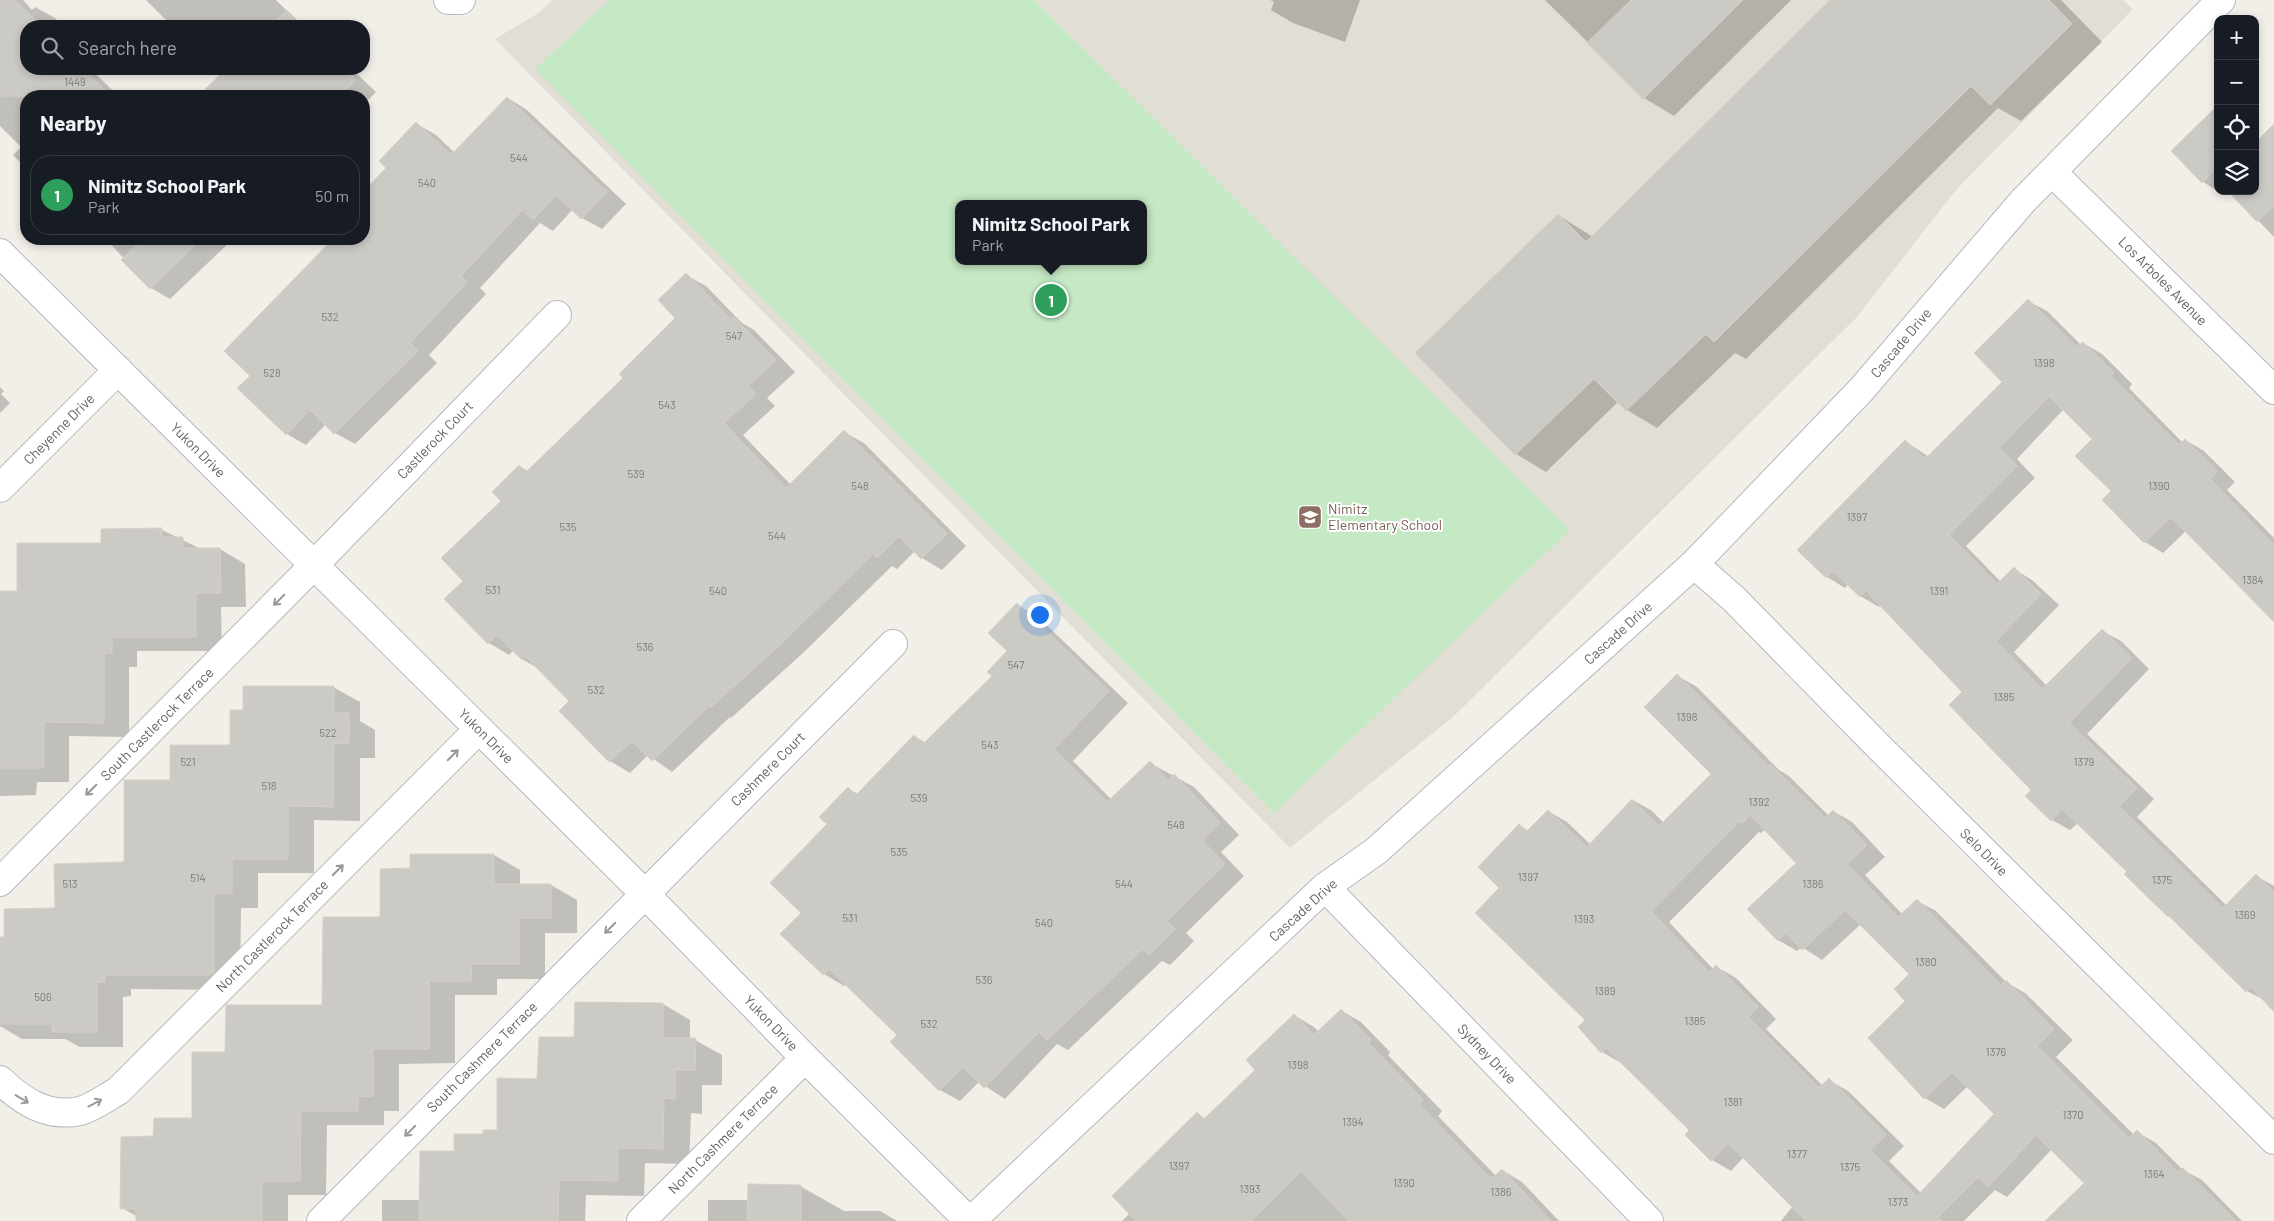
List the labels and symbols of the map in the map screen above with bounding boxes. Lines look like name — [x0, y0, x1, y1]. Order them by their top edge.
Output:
house number: 1449 — [64, 75, 86, 88]
house number: 544 — [510, 151, 528, 164]
house number: 540 — [418, 176, 436, 189]
street label: Los Arboles Avenue — [2115, 233, 2211, 329]
pin: 1 — [1035, 281, 1067, 319]
street label: Cascade Drive — [1867, 304, 1935, 381]
house number: 532 — [321, 310, 339, 323]
house number: 547 — [726, 329, 742, 342]
house number: 1398 — [2034, 356, 2055, 369]
house number: 528 — [263, 366, 281, 379]
street label: Cheyenne Drive — [20, 390, 98, 468]
street label: Castlerock Court — [393, 397, 476, 482]
house number: 543 — [658, 398, 676, 411]
street label: Yukon Drive — [167, 419, 229, 481]
house number: 539 — [627, 467, 645, 480]
house number: 548 — [851, 479, 869, 492]
house number: 1390 — [2148, 479, 2170, 492]
place label: Nimitz Elementary School — [1328, 500, 1442, 533]
school or university icon: Nimitz Elementary School — [1297, 504, 1323, 530]
house number: 1397 — [1847, 510, 1867, 523]
house number: 535 — [560, 520, 577, 533]
house number: 544 — [768, 529, 786, 542]
house number: 1384 — [2242, 573, 2264, 586]
house number: 531 — [485, 583, 501, 596]
house number: 540 — [709, 584, 727, 597]
house number: 1391 — [1930, 584, 1948, 597]
one-way arrow — [273, 594, 285, 606]
street label: Cascade Drive — [1580, 598, 1655, 668]
your location — [1027, 602, 1053, 628]
house number: 536 — [637, 640, 654, 653]
house number: 547 — [1008, 658, 1024, 671]
street label: South Castlerock Terrace — [97, 664, 217, 784]
house number: 532 — [587, 683, 605, 696]
house number: 1385 — [1994, 690, 2015, 703]
street label: Yukon Drive — [455, 705, 517, 767]
house number: 1398 — [1677, 710, 1698, 723]
house number: 522 — [319, 726, 337, 739]
street label: Cashmere Court — [727, 728, 808, 809]
house number: 543 — [981, 738, 999, 751]
one-way arrow — [447, 749, 459, 762]
house number: 521 — [180, 755, 196, 768]
house number: 1379 — [2074, 755, 2094, 768]
house number: 518 — [262, 779, 277, 792]
one-way arrow — [85, 784, 97, 796]
house number: 539 — [910, 791, 928, 804]
house number: 1392 — [1748, 795, 1770, 808]
house number: 548 — [1167, 818, 1185, 831]
street label: Selo Drive — [1957, 824, 2012, 879]
house number: 535 — [891, 845, 908, 858]
one-way arrow — [332, 864, 344, 877]
house number: 1397 — [1518, 870, 1538, 883]
house number: 514 — [190, 871, 206, 884]
house number: 1375 — [2152, 873, 2173, 886]
street label: Cascade Drive — [1265, 875, 1340, 945]
street label: North Castlerock Terrace — [212, 876, 331, 995]
house number: 513 — [63, 877, 77, 890]
house number: 544 — [1115, 877, 1133, 890]
house number: 1386 — [1803, 877, 1824, 890]
house number: 1369 — [2235, 908, 2256, 921]
house number: 531 — [842, 911, 858, 924]
house number: 1393 — [1574, 912, 1594, 925]
house number: 540 — [1035, 916, 1053, 929]
one-way arrow — [604, 922, 616, 934]
house number: 1380 — [1915, 955, 1937, 968]
house number: 536 — [976, 973, 993, 986]
house number: 1389 — [1595, 984, 1616, 997]
house number: 506 — [34, 990, 52, 1003]
street label: Yukon Drive — [741, 991, 802, 1054]
street label: South Cashmere Terrace — [423, 998, 540, 1115]
house number: 1385 — [1685, 1014, 1706, 1027]
house number: 532 — [920, 1017, 938, 1030]
street label: Sydney Drive — [1454, 1020, 1520, 1087]
house number: 1376 — [1986, 1045, 2007, 1058]
house number: 1398 — [1288, 1058, 1309, 1071]
street label: North Cashmere Terrace — [664, 1080, 781, 1197]
one-way arrow — [15, 1094, 29, 1104]
house number: 1381 — [1724, 1095, 1742, 1108]
one-way arrow — [87, 1098, 102, 1107]
house number: 1370 — [2063, 1108, 2083, 1121]
house number: 1394 — [1342, 1115, 1364, 1128]
one-way arrow — [404, 1124, 416, 1137]
house number: 1377 — [1787, 1147, 1807, 1160]
house number: 1397 — [1169, 1159, 1189, 1172]
house number: 1375 — [1840, 1160, 1861, 1173]
house number: 1364 — [2143, 1167, 2165, 1180]
house number: 1390 — [1393, 1176, 1415, 1189]
house number: 1393 — [1240, 1182, 1260, 1195]
house number: 1386 — [1491, 1185, 1512, 1198]
house number: 1373 — [1888, 1195, 1908, 1208]

